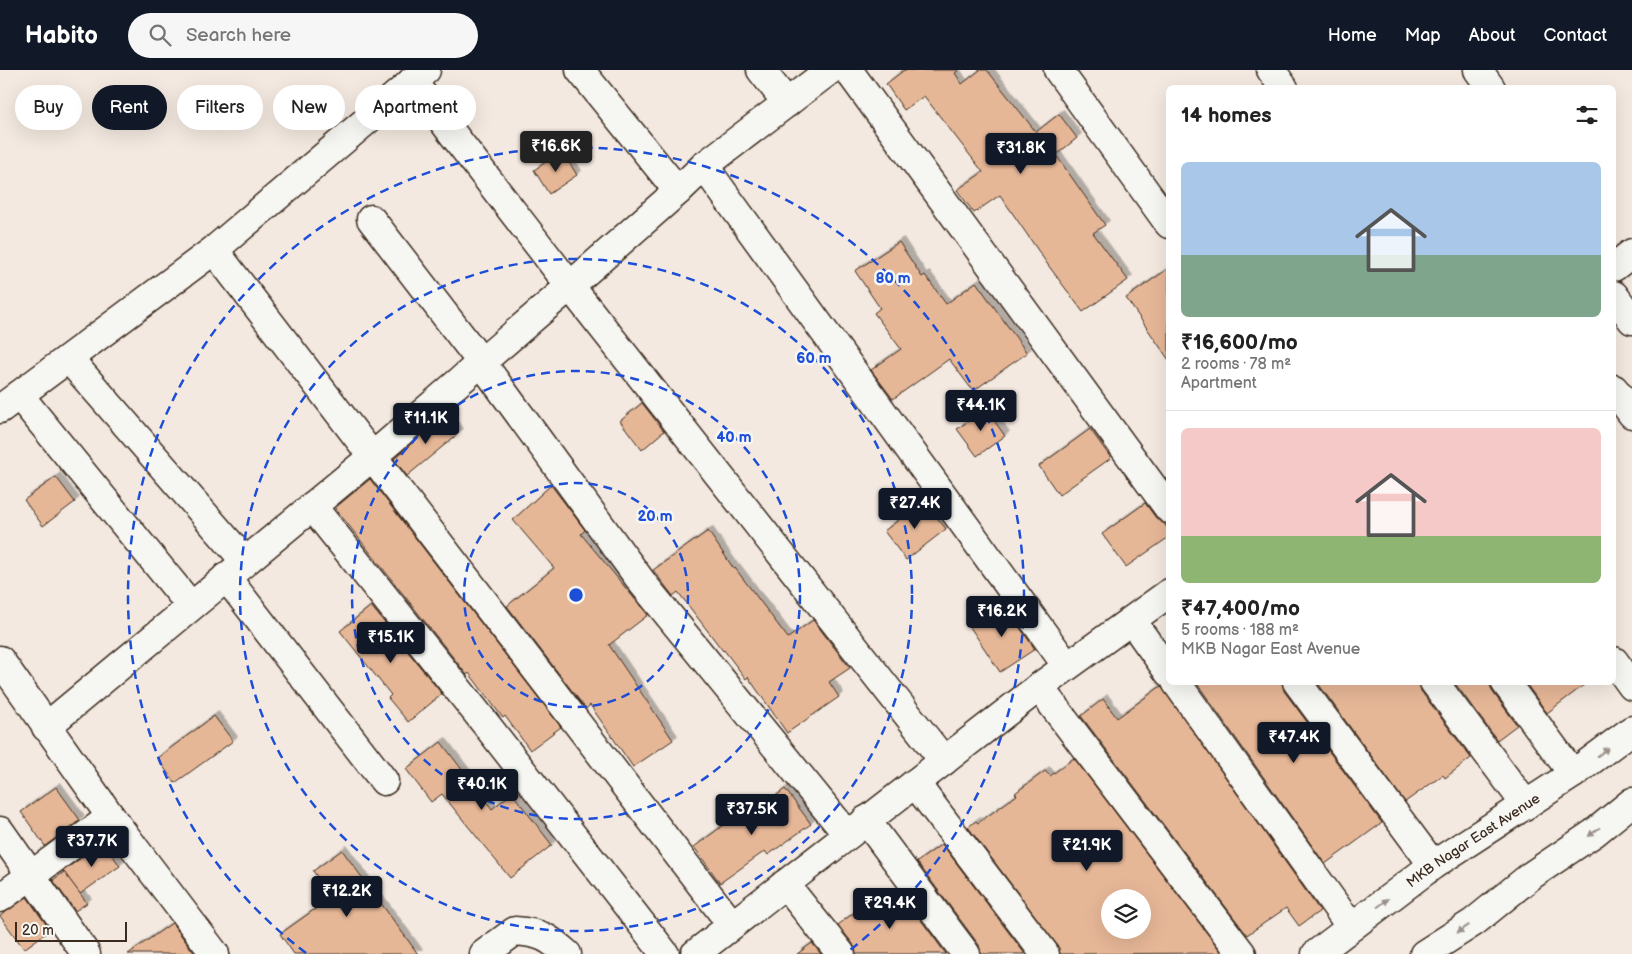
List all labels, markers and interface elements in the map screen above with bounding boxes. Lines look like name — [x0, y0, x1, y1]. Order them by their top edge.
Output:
search box — [128, 13, 478, 58]
text: Habito — [25, 21, 98, 50]
icon: search — [146, 21, 174, 49]
text: Search here — [186, 24, 291, 47]
text: Home — [1328, 25, 1377, 46]
text: Map — [1405, 25, 1441, 46]
text: About — [1469, 25, 1516, 46]
text: Contact — [1544, 25, 1607, 46]
chip: Buy — [15, 85, 82, 130]
chip: Rent — [92, 85, 167, 130]
chip: Filters — [177, 85, 263, 130]
chip: New — [273, 85, 345, 130]
chip: Apartment — [355, 85, 476, 130]
icon: filters — [1573, 101, 1601, 129]
text: 14 homes — [1181, 103, 1272, 128]
pin: ₹16.6K — [515, 131, 597, 173]
pin: ₹31.8K — [980, 132, 1062, 175]
text: ₹16.6K — [531, 137, 581, 156]
text: ₹31.8K — [996, 139, 1046, 158]
icon: home — [1346, 195, 1436, 285]
text: 80 m — [875, 269, 911, 288]
text: ₹16,600/mo — [1181, 330, 1298, 355]
text: 60 m — [796, 349, 832, 368]
text: 2 rooms · 78 m² — [1181, 355, 1291, 374]
text: Apartment — [1181, 374, 1257, 393]
pin: ₹44.1K — [940, 390, 1022, 432]
text: ₹44.1K — [956, 396, 1006, 415]
pin: ₹11.1K — [385, 402, 467, 445]
text: ₹11.1K — [404, 409, 448, 428]
text: 40 m — [716, 428, 752, 447]
icon: home — [1346, 460, 1436, 550]
pin: ₹27.4K — [874, 488, 956, 530]
text: ₹27.4K — [890, 494, 940, 513]
text: 20 m — [638, 507, 673, 526]
centre of rings — [567, 586, 585, 604]
pin: ₹16.2K — [961, 596, 1043, 638]
text: ₹47,400/mo — [1181, 596, 1300, 621]
text: ₹16.2K — [977, 602, 1027, 621]
text: 5 rooms · 188 m² — [1181, 621, 1299, 640]
pin: ₹15.1K — [350, 622, 432, 664]
text: ₹15.1K — [368, 628, 414, 647]
text: MKB Nagar East Avenue — [1181, 640, 1360, 659]
pin: ₹47.4K — [1253, 722, 1335, 764]
text: ₹47.4K — [1268, 728, 1320, 747]
one-way arrow — [1596, 746, 1609, 757]
pin: ₹40.1K — [441, 768, 523, 811]
text: ₹40.1K — [457, 775, 507, 794]
street label: MKB Nagar East Avenue — [1403, 790, 1543, 891]
pin: ₹37.5K — [711, 794, 793, 836]
text: ₹37.5K — [727, 800, 777, 819]
pin: ₹37.7K — [51, 826, 133, 868]
one-way arrow — [1588, 827, 1601, 838]
pin: ₹21.9K — [1046, 830, 1128, 872]
text: ₹37.7K — [67, 832, 117, 851]
text: ₹21.9K — [1063, 836, 1111, 855]
pin: ₹12.2K — [306, 876, 388, 918]
text: ₹12.2K — [322, 882, 372, 901]
pin: ₹29.4K — [849, 888, 931, 930]
map controls — [1101, 889, 1151, 939]
button: layers — [1101, 889, 1151, 939]
text: ₹29.4K — [864, 894, 916, 913]
one-way arrow — [1376, 898, 1390, 908]
scale bar — [15, 919, 128, 942]
text: 20 m — [22, 922, 54, 939]
one-way arrow — [1457, 924, 1470, 933]

